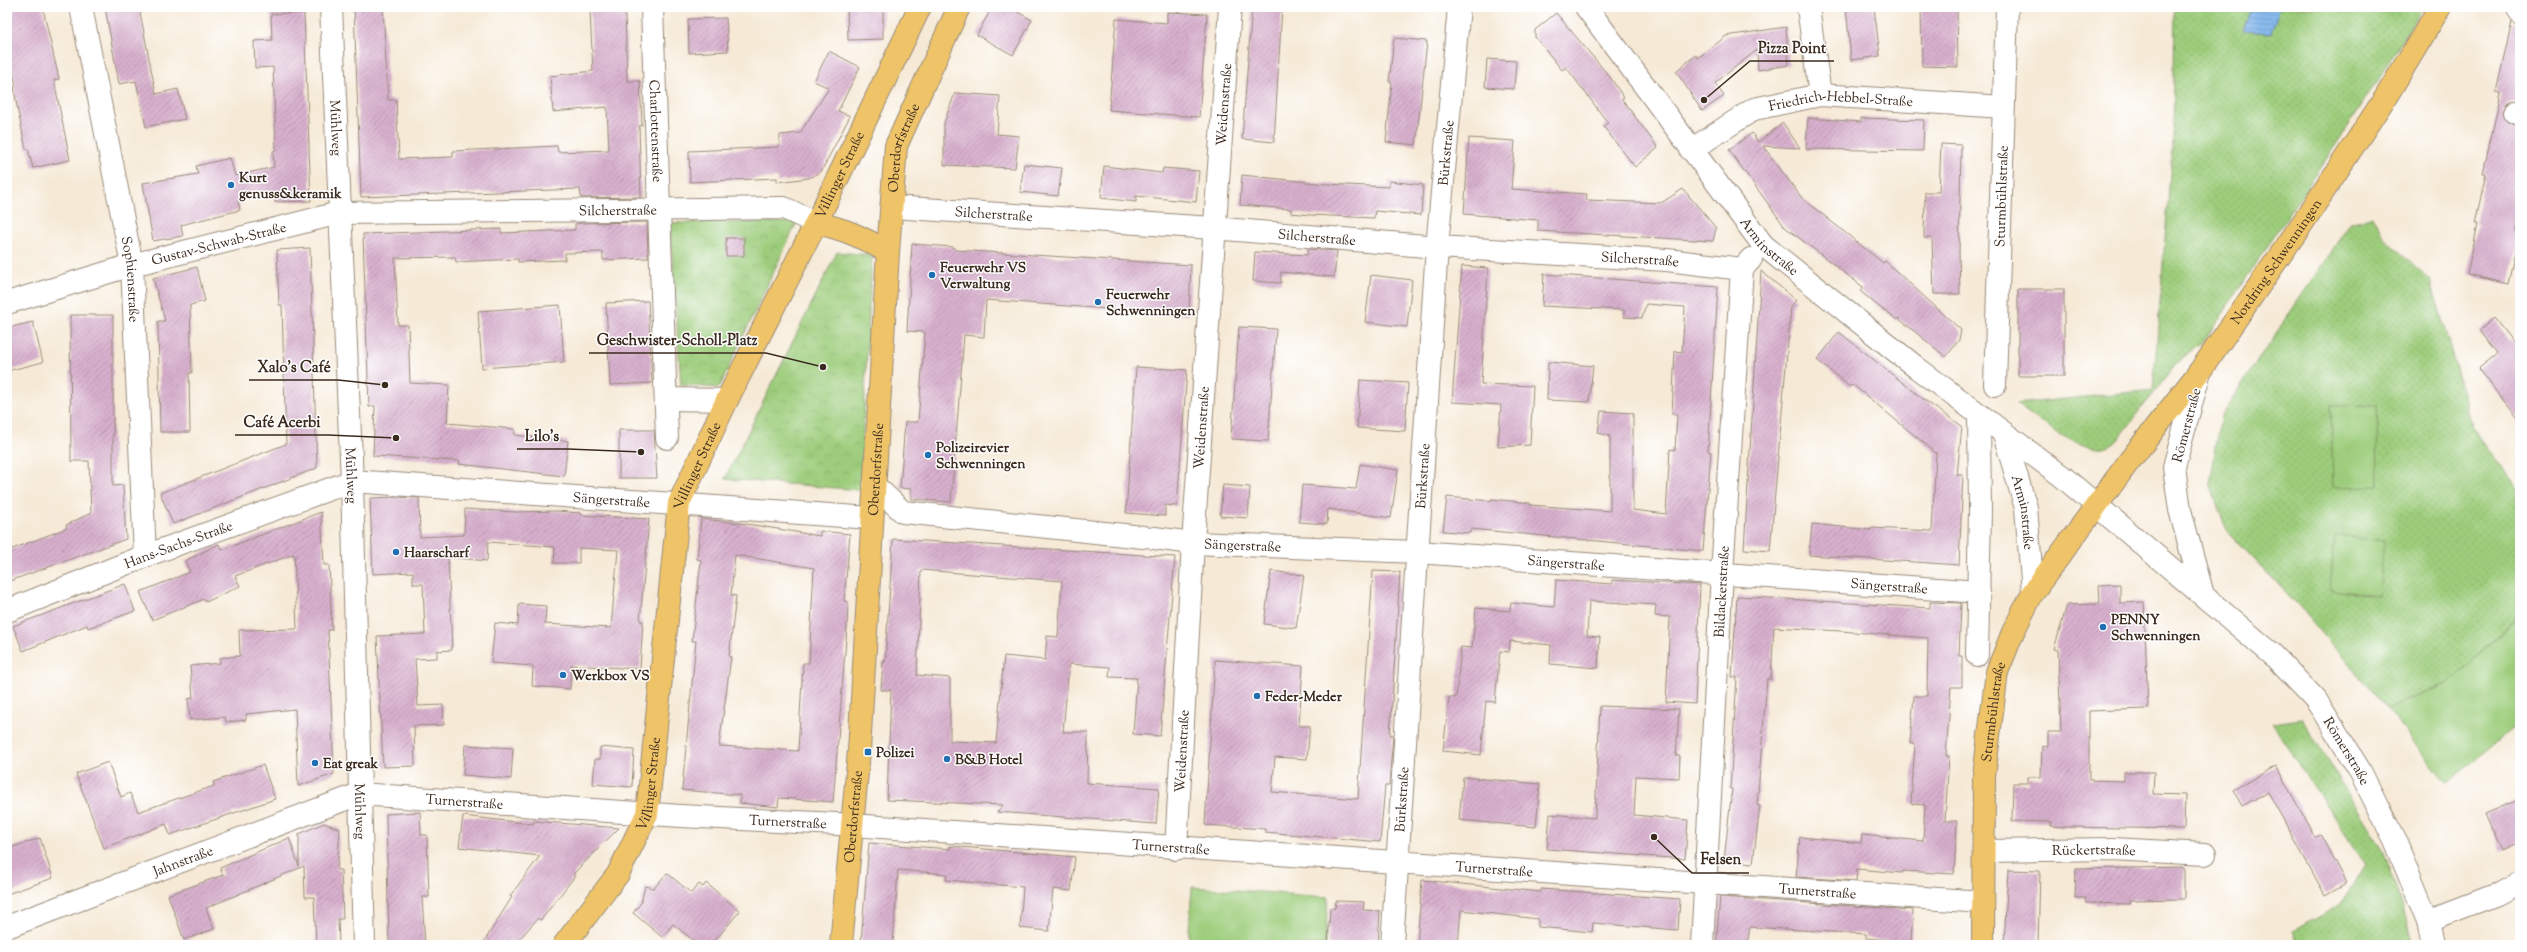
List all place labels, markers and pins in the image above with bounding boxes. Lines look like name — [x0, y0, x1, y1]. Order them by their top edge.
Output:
callout: Pizza Point — [1750, 34, 1834, 61]
place label: Kurt genuss&keramik — [239, 169, 342, 205]
marker: Kurt genuss&keramik — [226, 180, 236, 190]
place label: Feuerwehr VS Verwaltung — [940, 259, 1026, 295]
marker: Feuerwehr VS Verwaltung — [927, 270, 937, 280]
place label: Feuerwehr Schwenningen — [1106, 286, 1196, 322]
marker: Feuerwehr Schwenningen — [1093, 297, 1103, 307]
callout: Geschwister-Scholl-Platz — [589, 326, 766, 353]
callout: Xalo's Café — [249, 353, 338, 380]
callout: Café Acerbi — [235, 408, 328, 435]
callout: Lilo's — [517, 422, 568, 449]
place label: Polizeirevier Schwenningen — [936, 439, 1026, 475]
marker: Polizeirevier Schwenningen — [923, 450, 933, 460]
place label: Haarscharf — [404, 544, 471, 564]
marker: Haarscharf — [391, 547, 401, 557]
place label: PENNY Schwenningen — [2111, 611, 2201, 647]
marker: PENNY Schwenningen — [2098, 622, 2108, 632]
place label: Werkbox VS — [571, 667, 650, 687]
marker: Werkbox VS — [558, 670, 568, 680]
place label: Feder-Meder — [1265, 688, 1343, 708]
marker: Feder-Meder — [1252, 691, 1262, 701]
place label: Polizei — [876, 744, 915, 764]
marker: Polizei — [863, 747, 873, 757]
place label: B&B Hotel — [955, 751, 1023, 771]
marker: B&B Hotel — [942, 754, 952, 764]
place label: Eat greak — [323, 755, 379, 775]
marker: Eat greak — [310, 758, 320, 768]
callout: Felsen — [1692, 846, 1749, 873]

